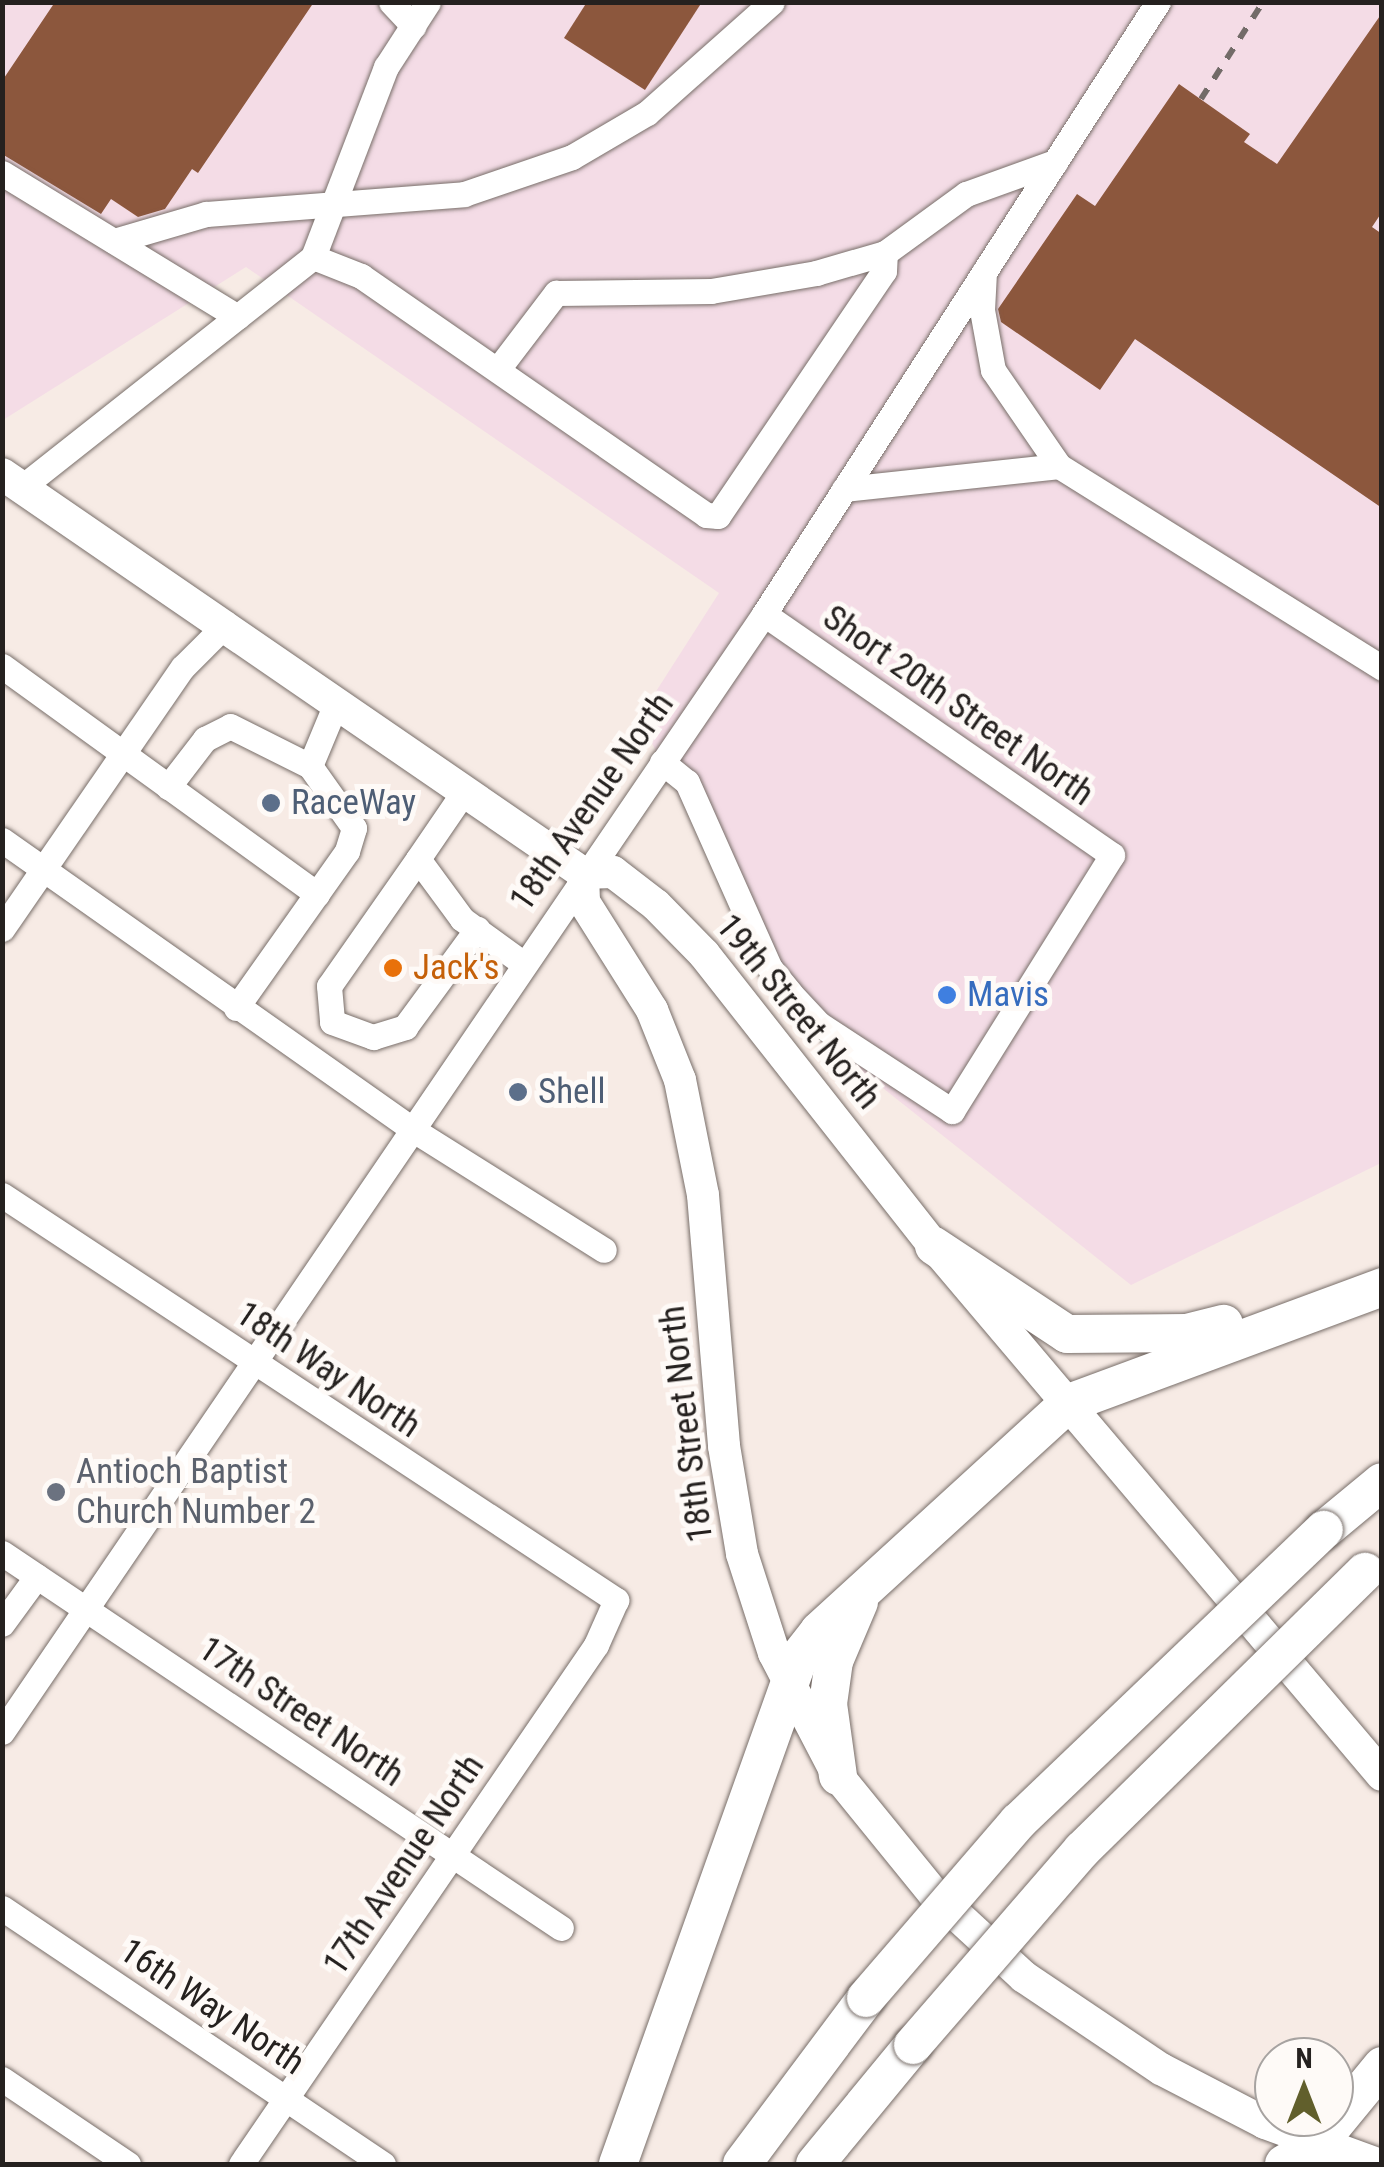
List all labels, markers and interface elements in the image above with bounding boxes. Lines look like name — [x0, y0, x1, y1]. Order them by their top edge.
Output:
street label: Short 20th Street North — [815, 597, 1101, 815]
street label: 18th Avenue North — [501, 685, 683, 919]
place label: RaceWay — [291, 782, 416, 824]
marker: RaceWay — [260, 792, 282, 814]
street label: 19th Street North — [707, 906, 889, 1118]
place label: Jack's — [413, 947, 499, 989]
marker: Jack's — [382, 957, 404, 979]
place label: Mavis — [967, 974, 1049, 1016]
marker: Mavis — [936, 984, 958, 1006]
place label: Shell — [538, 1071, 606, 1113]
marker: Shell — [507, 1081, 529, 1103]
street label: 18th Way North — [228, 1293, 428, 1447]
street label: 18th Street North — [652, 1303, 722, 1545]
place label: Antioch Baptist Church Number 2 — [76, 1451, 316, 1533]
marker: Antioch Baptist Church Number 2 — [45, 1481, 67, 1503]
street label: 17th Street North — [191, 1628, 411, 1796]
street label: 17th Avenue North — [315, 1747, 493, 1983]
street label: 16th Way North — [112, 1930, 312, 2084]
north arrow — [1254, 2037, 1354, 2137]
text: N — [1295, 2042, 1313, 2075]

